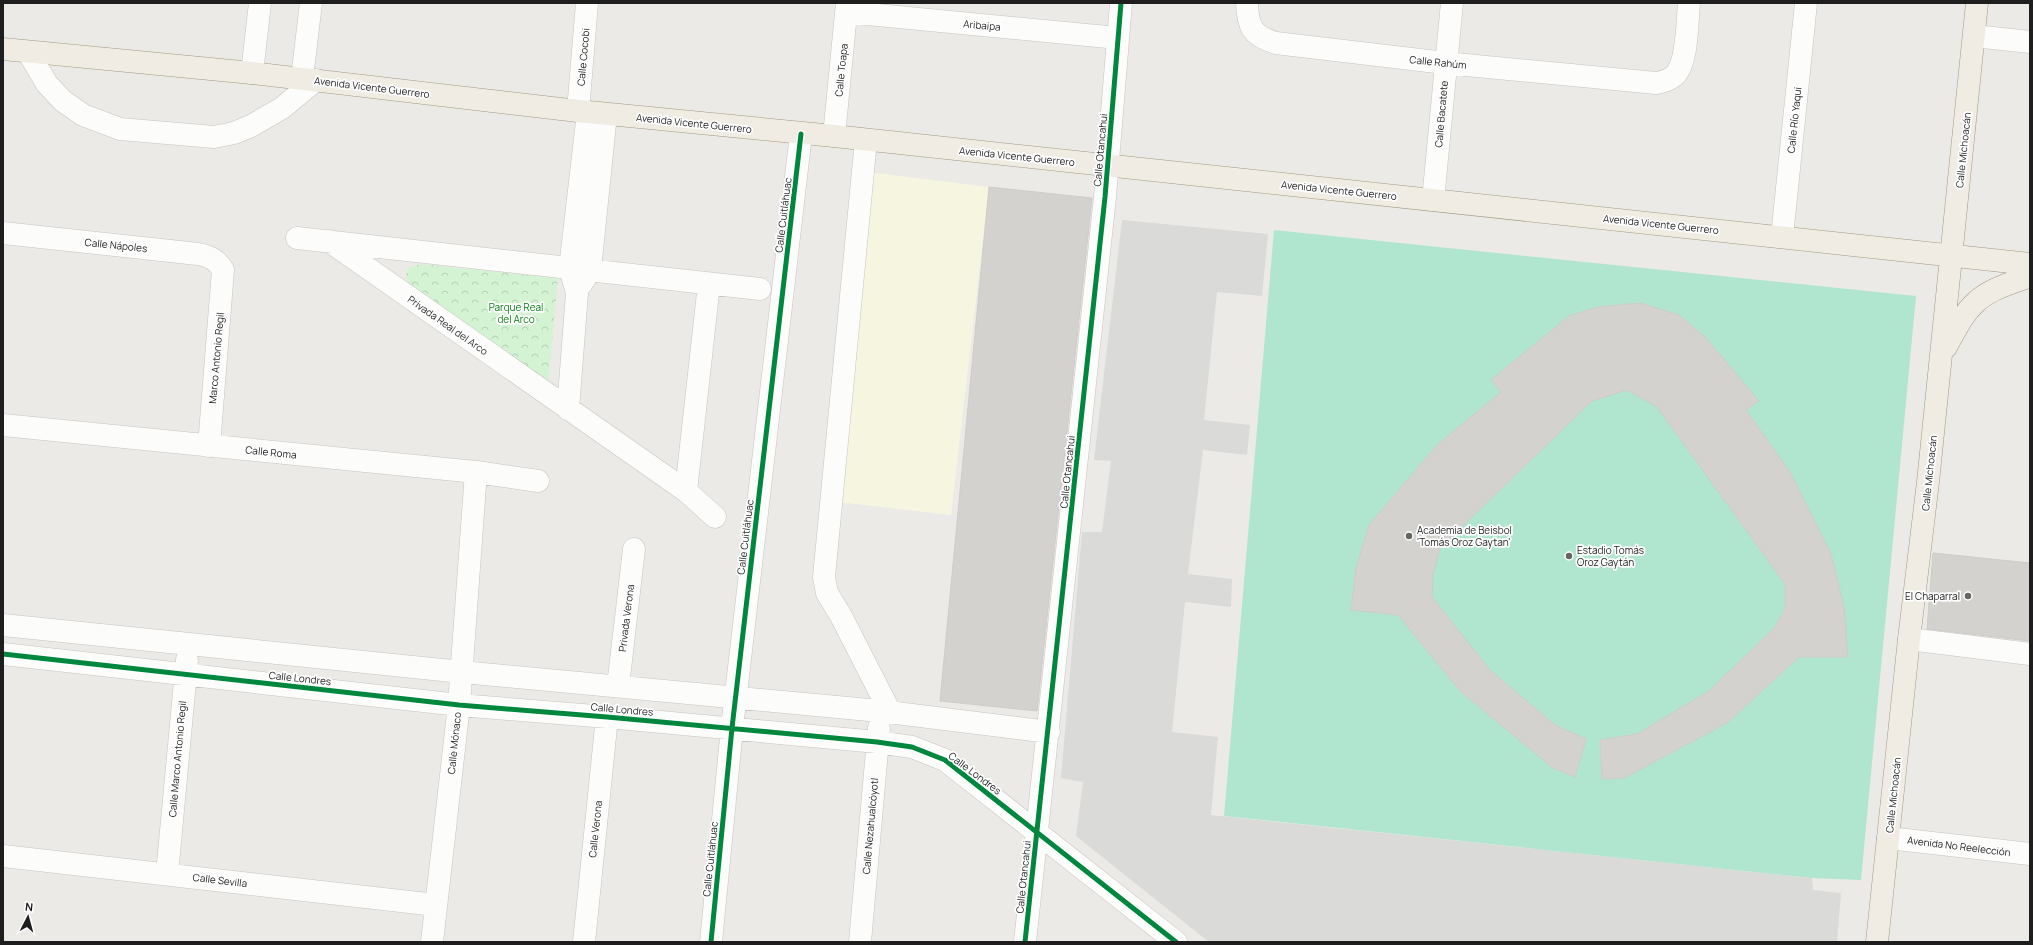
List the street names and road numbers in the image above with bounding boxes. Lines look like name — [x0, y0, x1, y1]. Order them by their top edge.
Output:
street label: Aribaipa — [963, 16, 1001, 34]
street label: Calle Cocobi — [574, 28, 592, 86]
street label: Calle Toapa — [831, 43, 851, 97]
street label: Calle Rahúm — [1409, 52, 1467, 72]
street label: Avenida Vicente Guerrero — [313, 73, 431, 101]
street label: Calle Bacatete — [1431, 80, 1451, 148]
street label: Calle Río Yaqui — [1784, 86, 1804, 154]
street label: Avenida Vicente Guerrero — [635, 110, 753, 136]
street label: Calle Michoacán — [1952, 111, 1974, 188]
street label: Calle Otancahui — [1090, 113, 1110, 187]
street label: Avenida Vicente Guerrero — [958, 143, 1076, 169]
street label: Calle Cuitláhuac — [771, 176, 795, 253]
street label: Avenida Vicente Guerrero — [1280, 177, 1398, 203]
street label: Avenida Vicente Guerrero — [1602, 211, 1720, 237]
street label: Calle Nápoles — [84, 235, 148, 255]
street label: Privada Real del Arco — [405, 292, 491, 358]
street label: Marco Antonio Regil — [205, 312, 227, 404]
street label: Calle Michoacán — [1918, 434, 1940, 511]
street label: Calle Otancahui — [1056, 435, 1078, 509]
street label: Calle Roma — [245, 442, 297, 462]
street label: Calle Cuitláhuac — [733, 498, 757, 575]
street label: Privada Verona — [615, 583, 637, 653]
street label: Calle Londres — [268, 668, 332, 688]
street label: Calle Londres — [590, 699, 654, 719]
street label: Calle Marco Antonio Regil — [165, 700, 189, 818]
street label: Calle Mónaco — [444, 711, 464, 775]
street label: Calle Londres — [946, 749, 1004, 797]
street label: Calle Michoacán — [1882, 756, 1904, 833]
street label: Calle Nezahualcóyotl — [859, 777, 881, 875]
street label: Calle Verona — [585, 800, 605, 858]
street label: Calle Cuitláhuac — [699, 820, 721, 897]
street label: Avenida No Reelección — [1906, 833, 2012, 859]
street label: Calle Otancahui — [1012, 840, 1034, 914]
street label: Calle Sevilla — [192, 870, 248, 890]

